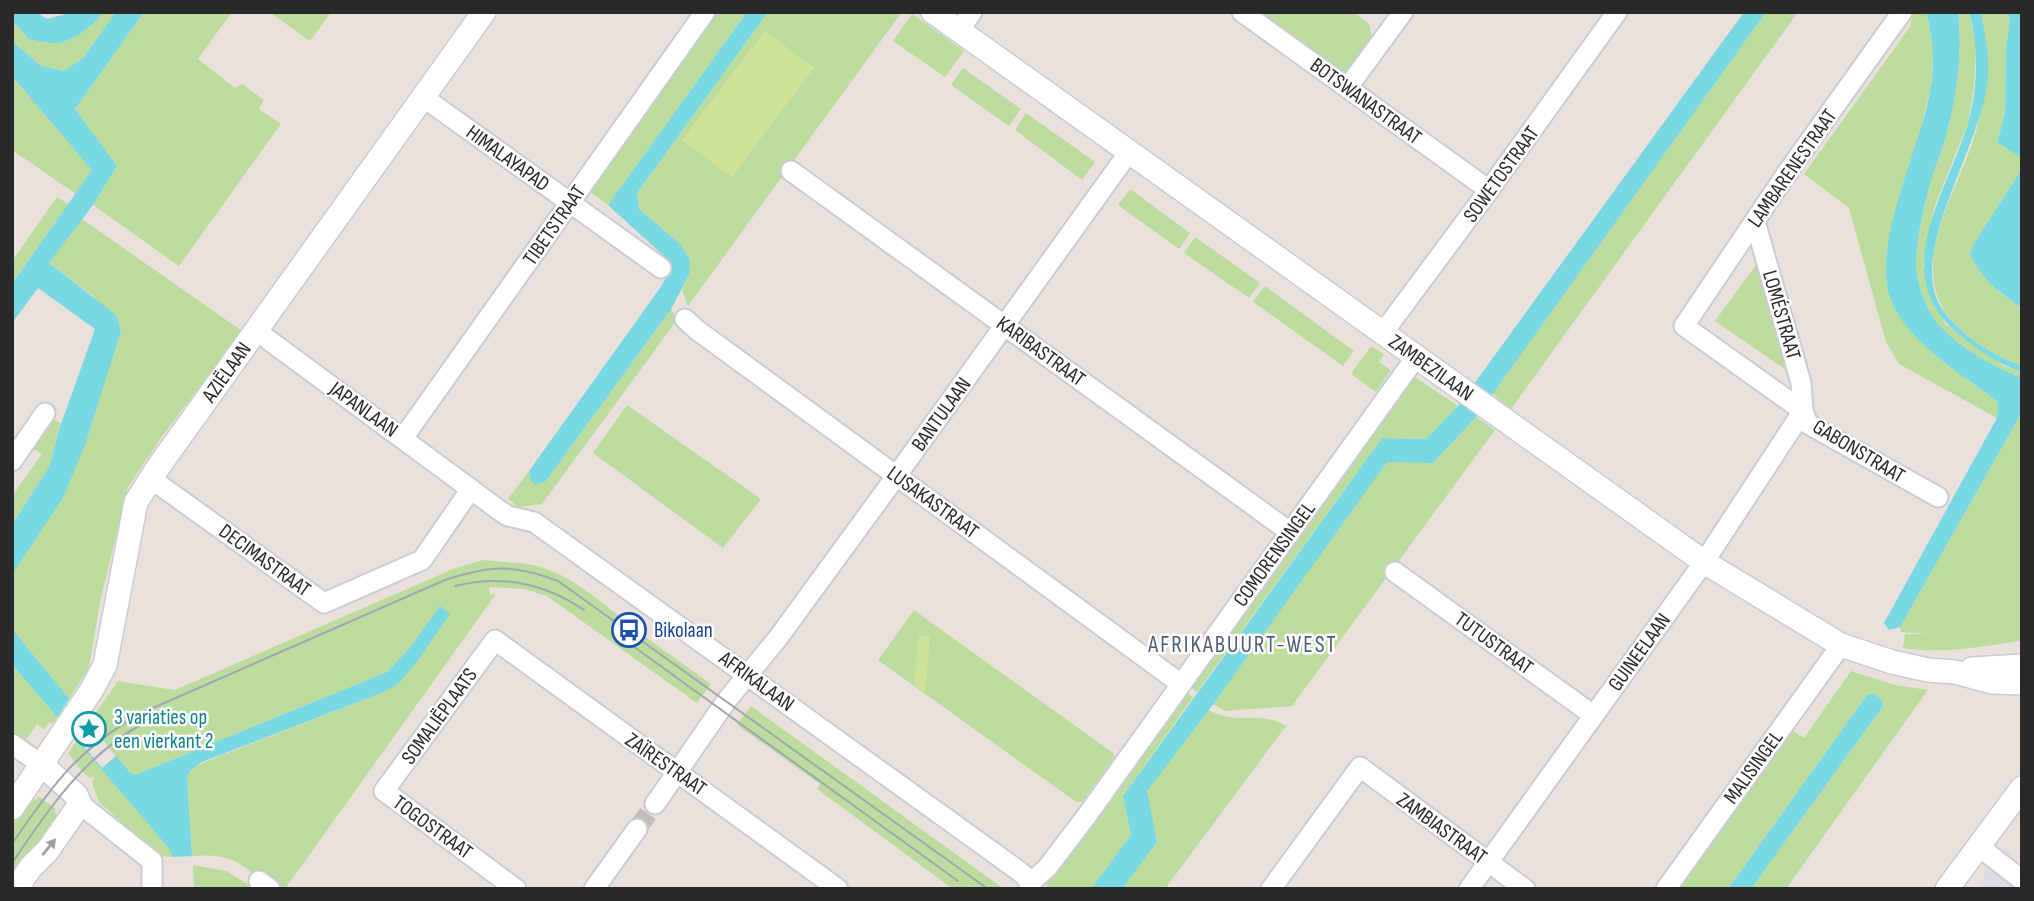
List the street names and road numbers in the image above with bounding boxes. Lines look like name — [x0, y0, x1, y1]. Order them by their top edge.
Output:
street label: BOTSWANASTRAAT — [1305, 53, 1427, 150]
street label: LAMBARENESTRAAT — [1743, 104, 1843, 232]
street label: HIMALAYAPAD — [461, 120, 554, 197]
street label: SOWETOSTRAAT — [1458, 121, 1545, 227]
street label: TIBETSTRAAT — [518, 180, 591, 270]
street label: LOMÉSTRAAT — [1757, 268, 1806, 363]
street label: KARIBASTRAAT — [991, 311, 1090, 392]
street label: ZAMBEZILAAN — [1384, 329, 1478, 407]
street label: AZIËLAAN — [196, 337, 257, 408]
street label: BANTULAAN — [906, 373, 976, 456]
street label: JAPANLAAN — [324, 376, 403, 443]
street label: GABONSTRAAT — [1808, 414, 1910, 489]
street label: LUSAKASTRAAT — [882, 461, 984, 544]
street label: COMORENSINGEL — [1228, 497, 1321, 611]
street label: DECIMASTRAAT — [214, 519, 316, 602]
street label: TUTUSTRAAT — [1450, 607, 1538, 680]
street label: GUINEELAAN — [1603, 608, 1676, 696]
street label: AFRIKALAAN — [713, 645, 799, 717]
street label: SOMALIËPLAATS — [396, 663, 483, 769]
street label: MALISINGEL — [1718, 726, 1788, 809]
street label: ZAÏRESTRAAT — [620, 727, 711, 802]
street label: ZAMBIASTRAAT — [1392, 787, 1492, 870]
street label: TOGOSTRAAT — [388, 790, 478, 865]

